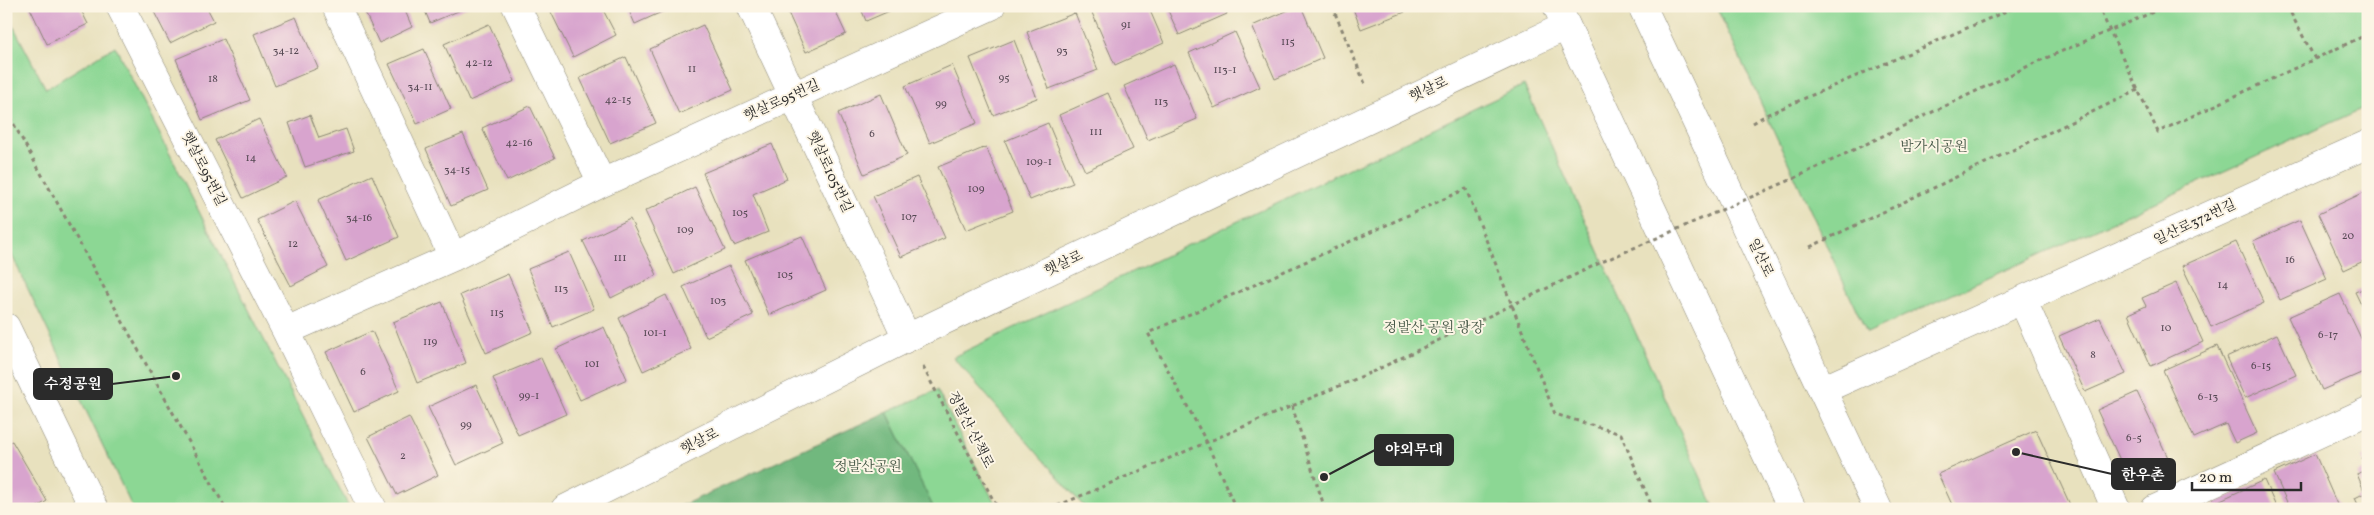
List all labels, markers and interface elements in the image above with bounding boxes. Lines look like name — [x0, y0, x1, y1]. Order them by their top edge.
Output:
house number: 91 — [1121, 18, 1131, 33]
house number: 115 — [1281, 35, 1295, 50]
house number: 34-12 — [273, 44, 299, 59]
house number: 93 — [1056, 44, 1068, 59]
house number: 42-12 — [465, 56, 493, 71]
house number: 11 — [688, 62, 696, 77]
house number: 113-1 — [1213, 63, 1237, 78]
house number: 95 — [999, 71, 1009, 86]
house number: 18 — [208, 72, 218, 87]
street label: 햇살로 — [1407, 73, 1452, 107]
street label: 햇살로95번길 — [741, 76, 823, 126]
house number: 34-11 — [408, 80, 432, 95]
house number: 42-15 — [605, 93, 631, 108]
house number: 113 — [1154, 95, 1168, 110]
house number: 99 — [935, 97, 947, 112]
house number: 111 — [1090, 125, 1102, 140]
house number: 6 — [869, 127, 875, 142]
street label: 햇살로95번길 — [176, 128, 230, 210]
street label: 햇살로105번길 — [802, 128, 856, 216]
house number: 42-16 — [506, 136, 533, 151]
park label: 밤가시공원 — [1900, 138, 1968, 157]
house number: 14 — [246, 151, 257, 166]
house number: 109-1 — [1026, 155, 1052, 170]
house number: 34-15 — [444, 163, 470, 178]
house number: 109 — [968, 182, 985, 197]
street label: 일산로372번길 — [2151, 196, 2239, 250]
house number: 105 — [732, 206, 748, 221]
house number: 107 — [901, 210, 917, 225]
house number: 34-16 — [346, 211, 373, 226]
house number: 109 — [677, 223, 694, 238]
house number: 20 — [2342, 229, 2355, 244]
street label: 일산로 — [1743, 236, 1777, 281]
house number: 12 — [288, 237, 298, 252]
street label: 햇살로 — [1042, 247, 1087, 281]
house number: 111 — [614, 251, 626, 266]
house number: 16 — [2285, 253, 2295, 268]
house number: 105 — [777, 268, 793, 283]
house number: 14 — [2218, 278, 2229, 293]
house number: 113 — [554, 282, 568, 297]
house number: 103 — [710, 294, 726, 309]
house number: 115 — [490, 306, 504, 321]
park label: 정발산 공원 광장 — [1384, 319, 1485, 338]
house number: 10 — [2161, 321, 2172, 336]
house number: 101-1 — [643, 326, 667, 341]
house number: 6-17 — [2318, 328, 2338, 343]
house number: 119 — [423, 335, 437, 350]
house number: 8 — [2090, 348, 2096, 363]
house number: 101 — [584, 357, 600, 372]
house number: 6-15 — [2251, 359, 2271, 374]
house number: 6 — [360, 365, 366, 380]
callout: 수정공원 — [34, 369, 112, 399]
text: 수정공원 — [44, 375, 102, 396]
street label: 정발산 산책로 — [942, 388, 998, 472]
house number: 99-1 — [519, 389, 539, 404]
house number: 6-13 — [2198, 390, 2219, 405]
house number: 99 — [460, 418, 472, 433]
street label: 햇살로 — [678, 424, 723, 460]
house number: 6-5 — [2126, 431, 2142, 446]
callout: 야외무대 — [1375, 435, 1453, 465]
text: 야외무대 — [1385, 441, 1443, 462]
house number: 2 — [400, 449, 406, 464]
park label: 정발산공원 — [834, 458, 902, 477]
callout: 한우촌 — [2112, 459, 2175, 489]
scale bar — [2192, 460, 2300, 492]
text: 한우촌 — [2121, 466, 2165, 487]
text: 20 m — [2199, 468, 2232, 489]

